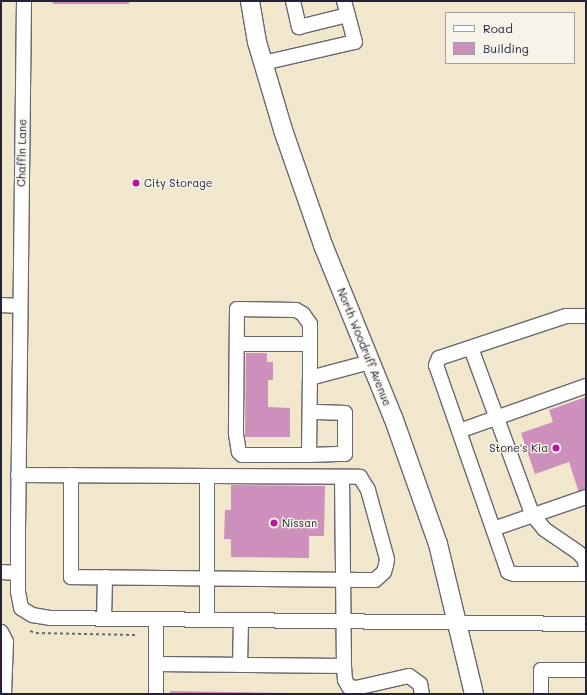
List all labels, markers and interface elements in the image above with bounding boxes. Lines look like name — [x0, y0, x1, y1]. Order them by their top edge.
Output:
legend — [445, 12, 575, 64]
text: Road — [483, 20, 513, 36]
text: Building — [483, 40, 529, 56]
street label: Chaffin Lane — [15, 119, 29, 187]
place label: City Storage — [144, 176, 212, 190]
marker: City Storage — [131, 178, 141, 188]
street label: North Woodruff Avenue — [334, 286, 394, 408]
place label: Stone's Kia — [489, 441, 548, 455]
marker: Stone's Kia — [551, 443, 561, 453]
place label: Nissan — [282, 516, 317, 530]
marker: Nissan — [269, 518, 279, 528]

